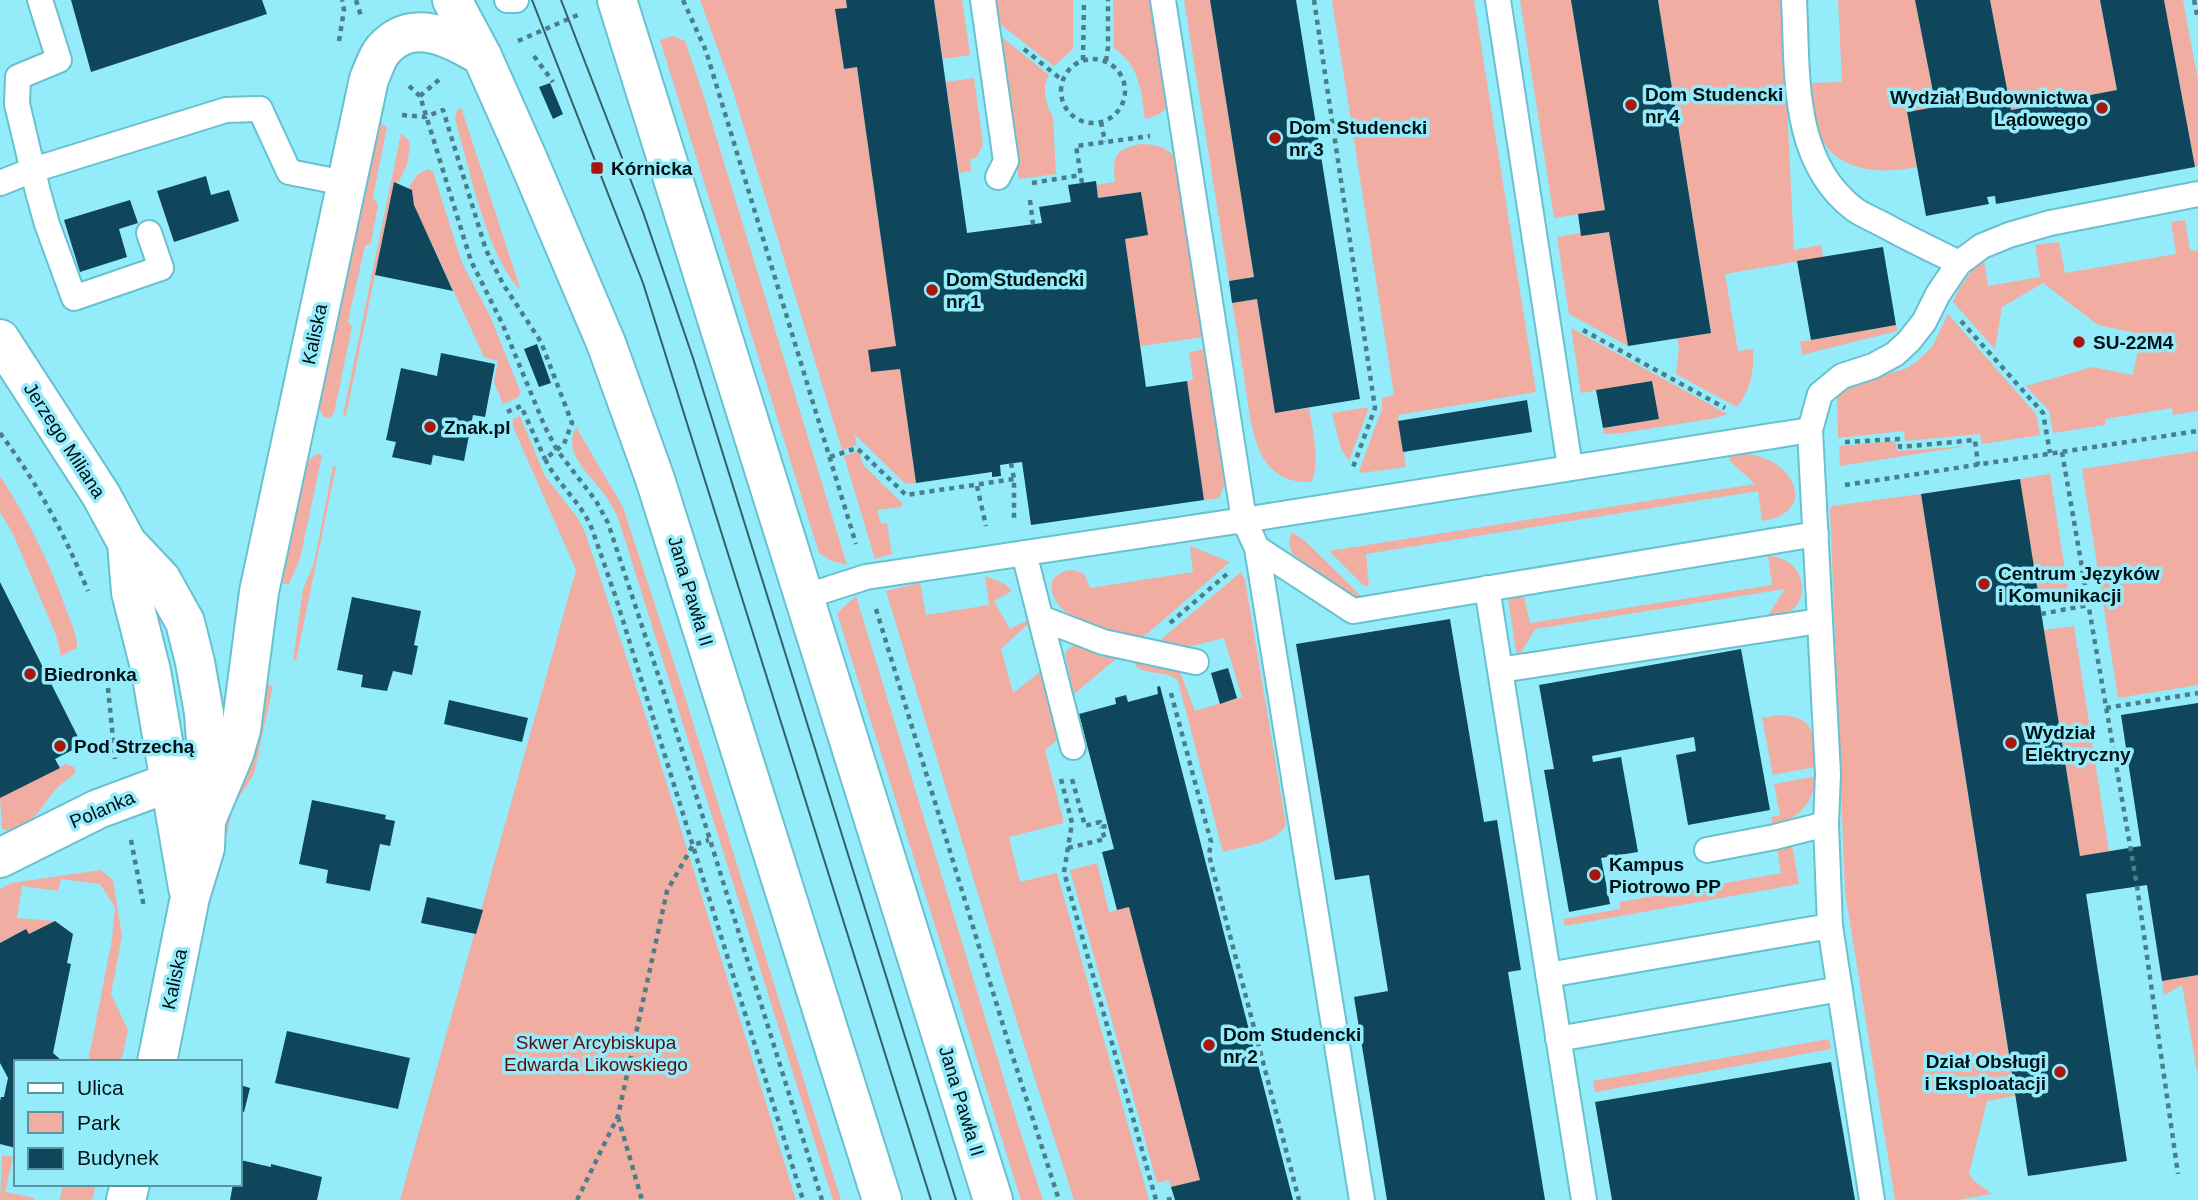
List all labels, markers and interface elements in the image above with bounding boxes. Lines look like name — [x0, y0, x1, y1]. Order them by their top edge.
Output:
place label: Dom Studencki nr 4 — [1645, 84, 1783, 127]
place label: Wydział Budownictwa Lądowego — [1890, 87, 2088, 130]
marker: Dom Studencki nr 4 — [1623, 97, 1639, 113]
marker: Wydział Budownictwa Lądowego — [2094, 100, 2110, 116]
place label: Dom Studencki nr 3 — [1289, 117, 1427, 160]
marker: Dom Studencki nr 3 — [1267, 130, 1283, 146]
place label: Kórnicka — [611, 158, 693, 179]
marker: Kórnicka — [589, 160, 605, 176]
place label: Dom Studencki nr 1 — [946, 269, 1084, 312]
marker: Dom Studencki nr 1 — [924, 282, 940, 298]
street label: Kaliska — [298, 302, 331, 366]
place label: SU-22M4 — [2093, 332, 2174, 353]
marker: SU-22M4 — [2071, 334, 2087, 350]
street label: Jerzego Miliana — [20, 379, 110, 502]
place label: Znak.pl — [444, 417, 511, 438]
marker: Znak.pl — [422, 419, 438, 435]
street label: Jana Pawła II — [664, 534, 717, 649]
place label: Centrum Języków i Komunikacji — [1998, 563, 2160, 606]
marker: Centrum Języków i Komunikacji — [1976, 576, 1992, 592]
place label: Biedronka — [44, 664, 137, 685]
marker: Biedronka — [22, 666, 38, 682]
place label: Wydział Elektryczny — [2025, 722, 2131, 765]
marker: Wydział Elektryczny — [2003, 735, 2019, 751]
place label: Pod Strzechą — [74, 736, 195, 757]
marker: Pod Strzechą — [52, 738, 68, 754]
street label: Polanka — [66, 786, 138, 833]
place label: Kampus Piotrowo PP — [1609, 854, 1721, 897]
marker: Kampus Piotrowo PP — [1587, 867, 1603, 883]
street label: Kaliska — [158, 947, 191, 1011]
place label: Dom Studencki nr 2 — [1223, 1024, 1361, 1067]
park label: Skwer Arcybiskupa Edwarda Likowskiego — [504, 1032, 688, 1075]
marker: Dom Studencki nr 2 — [1201, 1037, 1217, 1053]
street label: Jana Pawła II — [935, 1044, 988, 1159]
place label: Dział Obsługi i Eksploatacji — [1925, 1051, 2046, 1094]
legend — [14, 1060, 242, 1186]
marker: Dział Obsługi i Eksploatacji — [2052, 1064, 2068, 1080]
text: Ulica — [77, 1076, 124, 1099]
text: Park — [77, 1111, 121, 1134]
text: Budynek — [77, 1146, 159, 1169]

